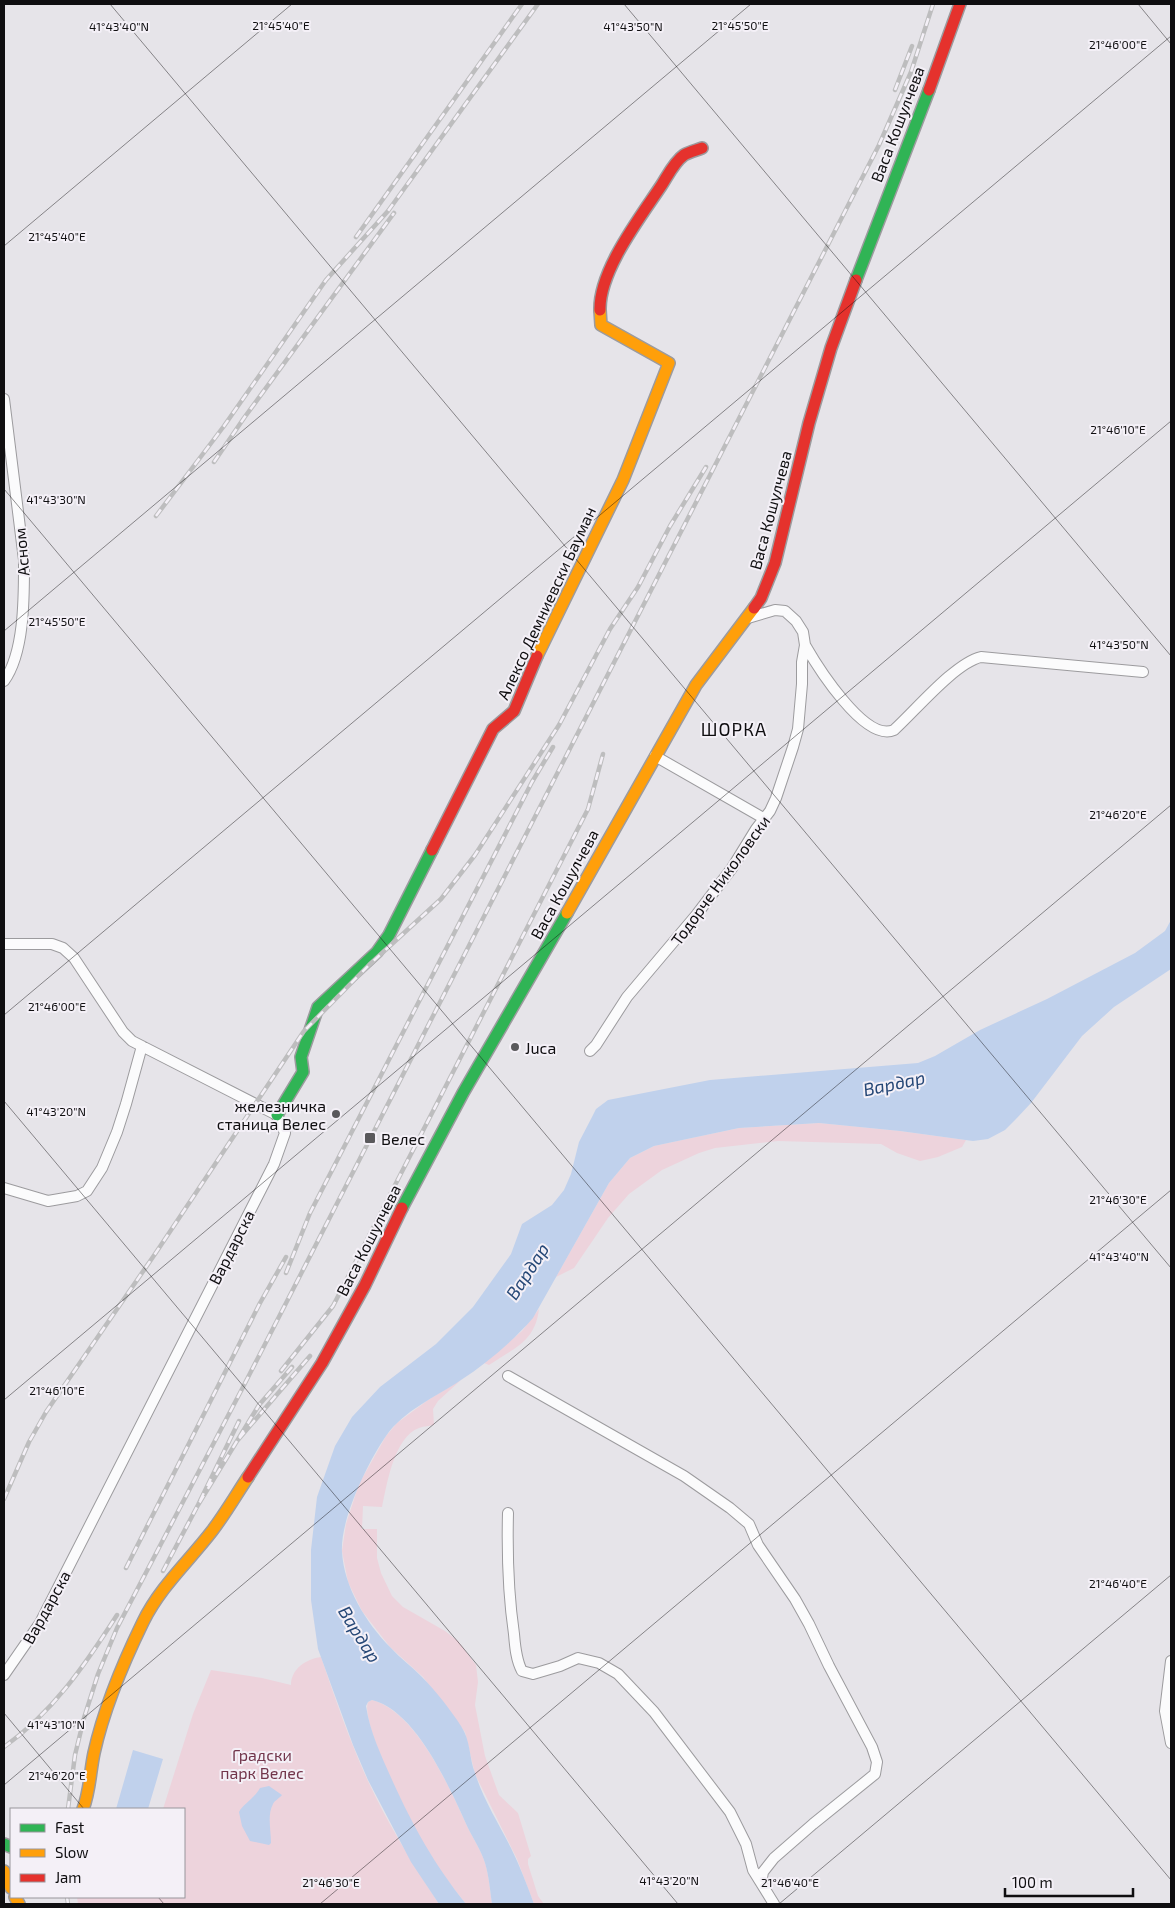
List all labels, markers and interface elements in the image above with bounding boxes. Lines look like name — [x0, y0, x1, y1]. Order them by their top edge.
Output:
text: 21°45'40"E — [252, 18, 310, 32]
text: 21°45'50"E — [712, 18, 769, 32]
text: 41°43'40"N — [89, 19, 149, 33]
text: 41°43'50"N — [603, 19, 663, 33]
text: 21°46'00"E — [1089, 37, 1147, 51]
street label: Васа Кошулчева — [866, 63, 929, 185]
text: 21°45'40"E — [28, 229, 86, 243]
text: 21°46'10"E — [1090, 422, 1146, 436]
street label: Васа Кошулчева — [745, 448, 796, 572]
text: 41°43'30"N — [26, 492, 86, 506]
street label: Алексо Демниевски Бауман — [493, 503, 600, 703]
street label: Асном — [9, 527, 33, 577]
text: 21°45'50"E — [29, 614, 86, 628]
text: 41°43'50"N — [1089, 637, 1149, 651]
district label: ШОРКА — [701, 718, 767, 740]
text: 21°46'20"E — [1089, 807, 1147, 821]
street label: Тодорче Николовски — [667, 812, 773, 948]
street label: Васа Кошулчева — [526, 826, 603, 943]
text: 21°46'00"E — [28, 999, 86, 1013]
place label: Juca — [525, 1038, 556, 1057]
marker: Juca — [509, 1041, 521, 1053]
water label: Вардар — [861, 1066, 927, 1100]
place label: железничка станица Велес — [217, 1096, 326, 1133]
text: 41°43'20"N — [26, 1104, 86, 1118]
marker: железничка станица Велес — [330, 1108, 342, 1120]
place label: Велес — [381, 1129, 425, 1148]
marker: Велес — [363, 1131, 377, 1145]
street label: Васа Кошулчева — [332, 1181, 405, 1299]
text: 21°46'30"E — [1089, 1192, 1147, 1206]
street label: Вардарска — [204, 1207, 258, 1287]
water label: Вардар — [501, 1239, 553, 1303]
text: 41°43'40"N — [1089, 1249, 1149, 1263]
text: 21°46'10"E — [29, 1383, 85, 1397]
street label: Вардарска — [18, 1567, 74, 1647]
text: 21°46'40"E — [1089, 1576, 1147, 1590]
water label: Вардар — [334, 1602, 386, 1666]
text: 41°43'10"N — [27, 1717, 85, 1731]
park label: Градски парк Велес — [220, 1745, 304, 1782]
text: 21°46'20"E — [28, 1768, 86, 1782]
legend — [10, 1808, 185, 1898]
text: Fast — [55, 1818, 85, 1836]
text: Slow — [55, 1843, 89, 1861]
scale bar — [1005, 1866, 1132, 1898]
text: Jam — [55, 1868, 81, 1886]
text: 41°43'20"N — [639, 1873, 699, 1887]
text: 100 m — [1012, 1873, 1053, 1891]
text: 21°46'30"E — [302, 1875, 360, 1889]
text: 21°46'40"E — [761, 1875, 819, 1889]

